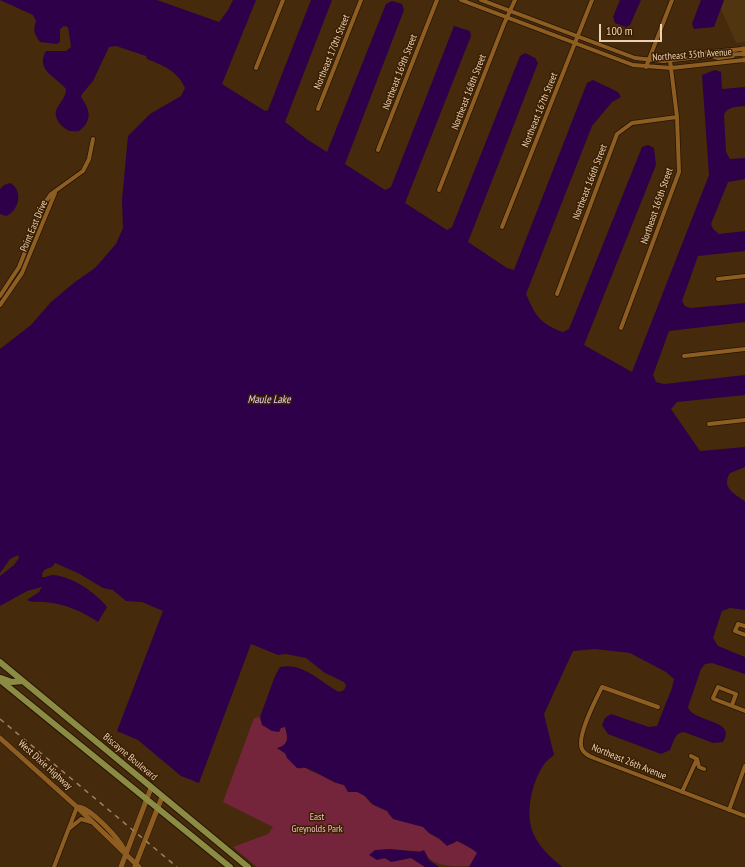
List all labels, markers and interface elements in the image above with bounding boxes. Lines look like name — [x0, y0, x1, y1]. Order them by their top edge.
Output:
street label: Northeast 170th Street — [312, 13, 352, 91]
scale bar — [601, 16, 664, 42]
text: 100 m — [606, 23, 633, 38]
street label: Northeast 169th Street — [380, 33, 420, 111]
street label: Northeast 35th Avenue — [652, 46, 732, 64]
street label: Northeast 168th Street — [449, 53, 489, 131]
street label: Northeast 167th Street — [520, 71, 560, 149]
street label: Northeast 166th Street — [570, 143, 610, 221]
street label: Northeast 165th Street — [638, 166, 676, 246]
street label: Point East Drive — [18, 198, 50, 254]
water label: Maule Lake — [247, 393, 291, 407]
street label: Biscayne Boulevard — [101, 731, 159, 783]
street label: West Dixie Highway — [15, 738, 75, 792]
street label: Northeast 26th Avenue — [590, 741, 668, 783]
park label: East Greynolds Park — [291, 811, 343, 834]

